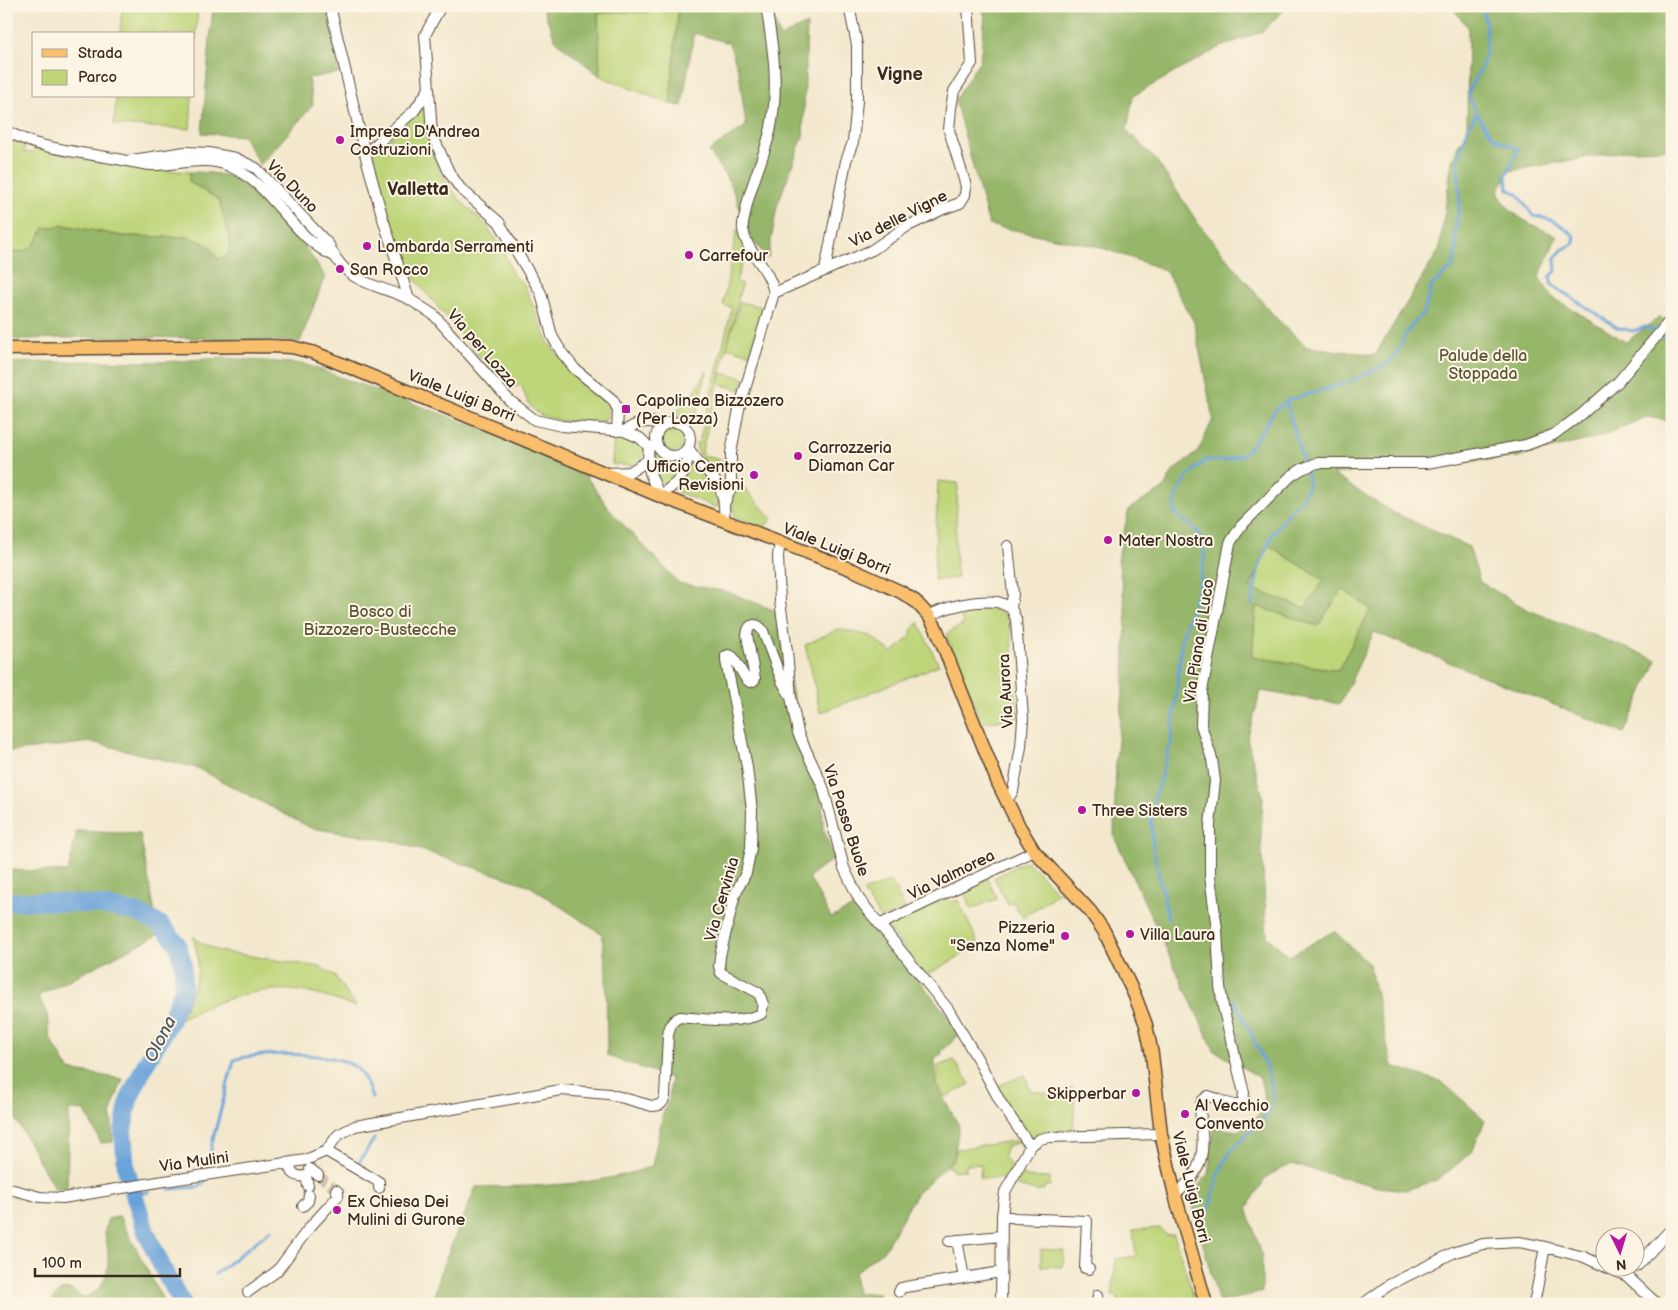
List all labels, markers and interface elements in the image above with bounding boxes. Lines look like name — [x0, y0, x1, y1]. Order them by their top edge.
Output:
legend — [32, 32, 195, 98]
text: Strada — [78, 44, 122, 63]
district label: Vigne — [877, 64, 923, 85]
text: Parco — [78, 68, 117, 87]
place label: Impresa D'Andrea Costruzioni — [350, 123, 480, 160]
marker: Impresa D'Andrea Costruzioni — [334, 134, 346, 146]
street label: Via Duno — [262, 157, 322, 217]
district label: Valletta — [387, 179, 449, 200]
street label: Via delle Vigne — [847, 186, 951, 252]
place label: Lombarda Serramenti — [377, 238, 534, 257]
marker: Lombarda Serramenti — [361, 240, 373, 252]
place label: Carrefour — [699, 247, 768, 266]
marker: Carrefour — [683, 249, 695, 261]
place label: San Rocco — [350, 261, 429, 280]
marker: San Rocco — [334, 263, 346, 275]
street label: Via per Lozza — [443, 306, 521, 392]
park label: Palude della Stoppada — [1439, 347, 1527, 384]
street label: Viale Luigi Borri — [405, 366, 518, 427]
place label: Capolinea Bizzozero (Per Lozza) — [636, 392, 784, 429]
marker: Capolinea Bizzozero (Per Lozza) — [620, 403, 632, 415]
place label: Carrozzeria Diaman Car — [808, 439, 895, 476]
marker: Carrozzeria Diaman Car — [792, 450, 804, 462]
place label: Ufficio Centro Revisioni — [646, 458, 744, 495]
marker: Ufficio Centro Revisioni — [748, 469, 760, 481]
street label: Viale Luigi Borri — [780, 519, 893, 580]
place label: Mater Nostra — [1118, 532, 1213, 551]
marker: Mater Nostra — [1102, 534, 1114, 546]
street label: Via Piana di Luco — [1180, 578, 1219, 705]
park label: Bosco di Bizzozero-Bustecche — [303, 603, 457, 640]
street label: Via Aurora — [995, 653, 1018, 729]
street label: Via Passo Buole — [819, 762, 873, 879]
place label: Three Sisters — [1092, 802, 1188, 821]
marker: Three Sisters — [1076, 804, 1088, 816]
street label: Via Valmorea — [905, 846, 998, 905]
street label: Via Cervinia — [701, 855, 744, 944]
place label: Pizzeria "Senza Nome" — [950, 919, 1055, 956]
place label: Villa Laura — [1140, 926, 1215, 945]
marker: Villa Laura — [1124, 928, 1136, 940]
marker: Pizzeria "Senza Nome" — [1059, 930, 1071, 942]
water label: Olona — [140, 1013, 181, 1066]
place label: Skipperbar — [1047, 1085, 1126, 1104]
marker: Skipperbar — [1130, 1087, 1142, 1099]
place label: Al Vecchio Convento — [1195, 1097, 1269, 1134]
marker: Al Vecchio Convento — [1179, 1108, 1191, 1120]
street label: Viale Luigi Borri — [1167, 1130, 1214, 1245]
street label: Via Mulini — [158, 1148, 230, 1177]
place label: Ex Chiesa Dei Mulini di Gurone — [347, 1193, 466, 1230]
marker: Ex Chiesa Dei Mulini di Gurone — [331, 1204, 343, 1216]
north arrow — [1596, 1228, 1646, 1278]
scale bar — [35, 1245, 180, 1277]
text: 100 m — [42, 1254, 82, 1273]
text: N — [1615, 1256, 1627, 1273]

